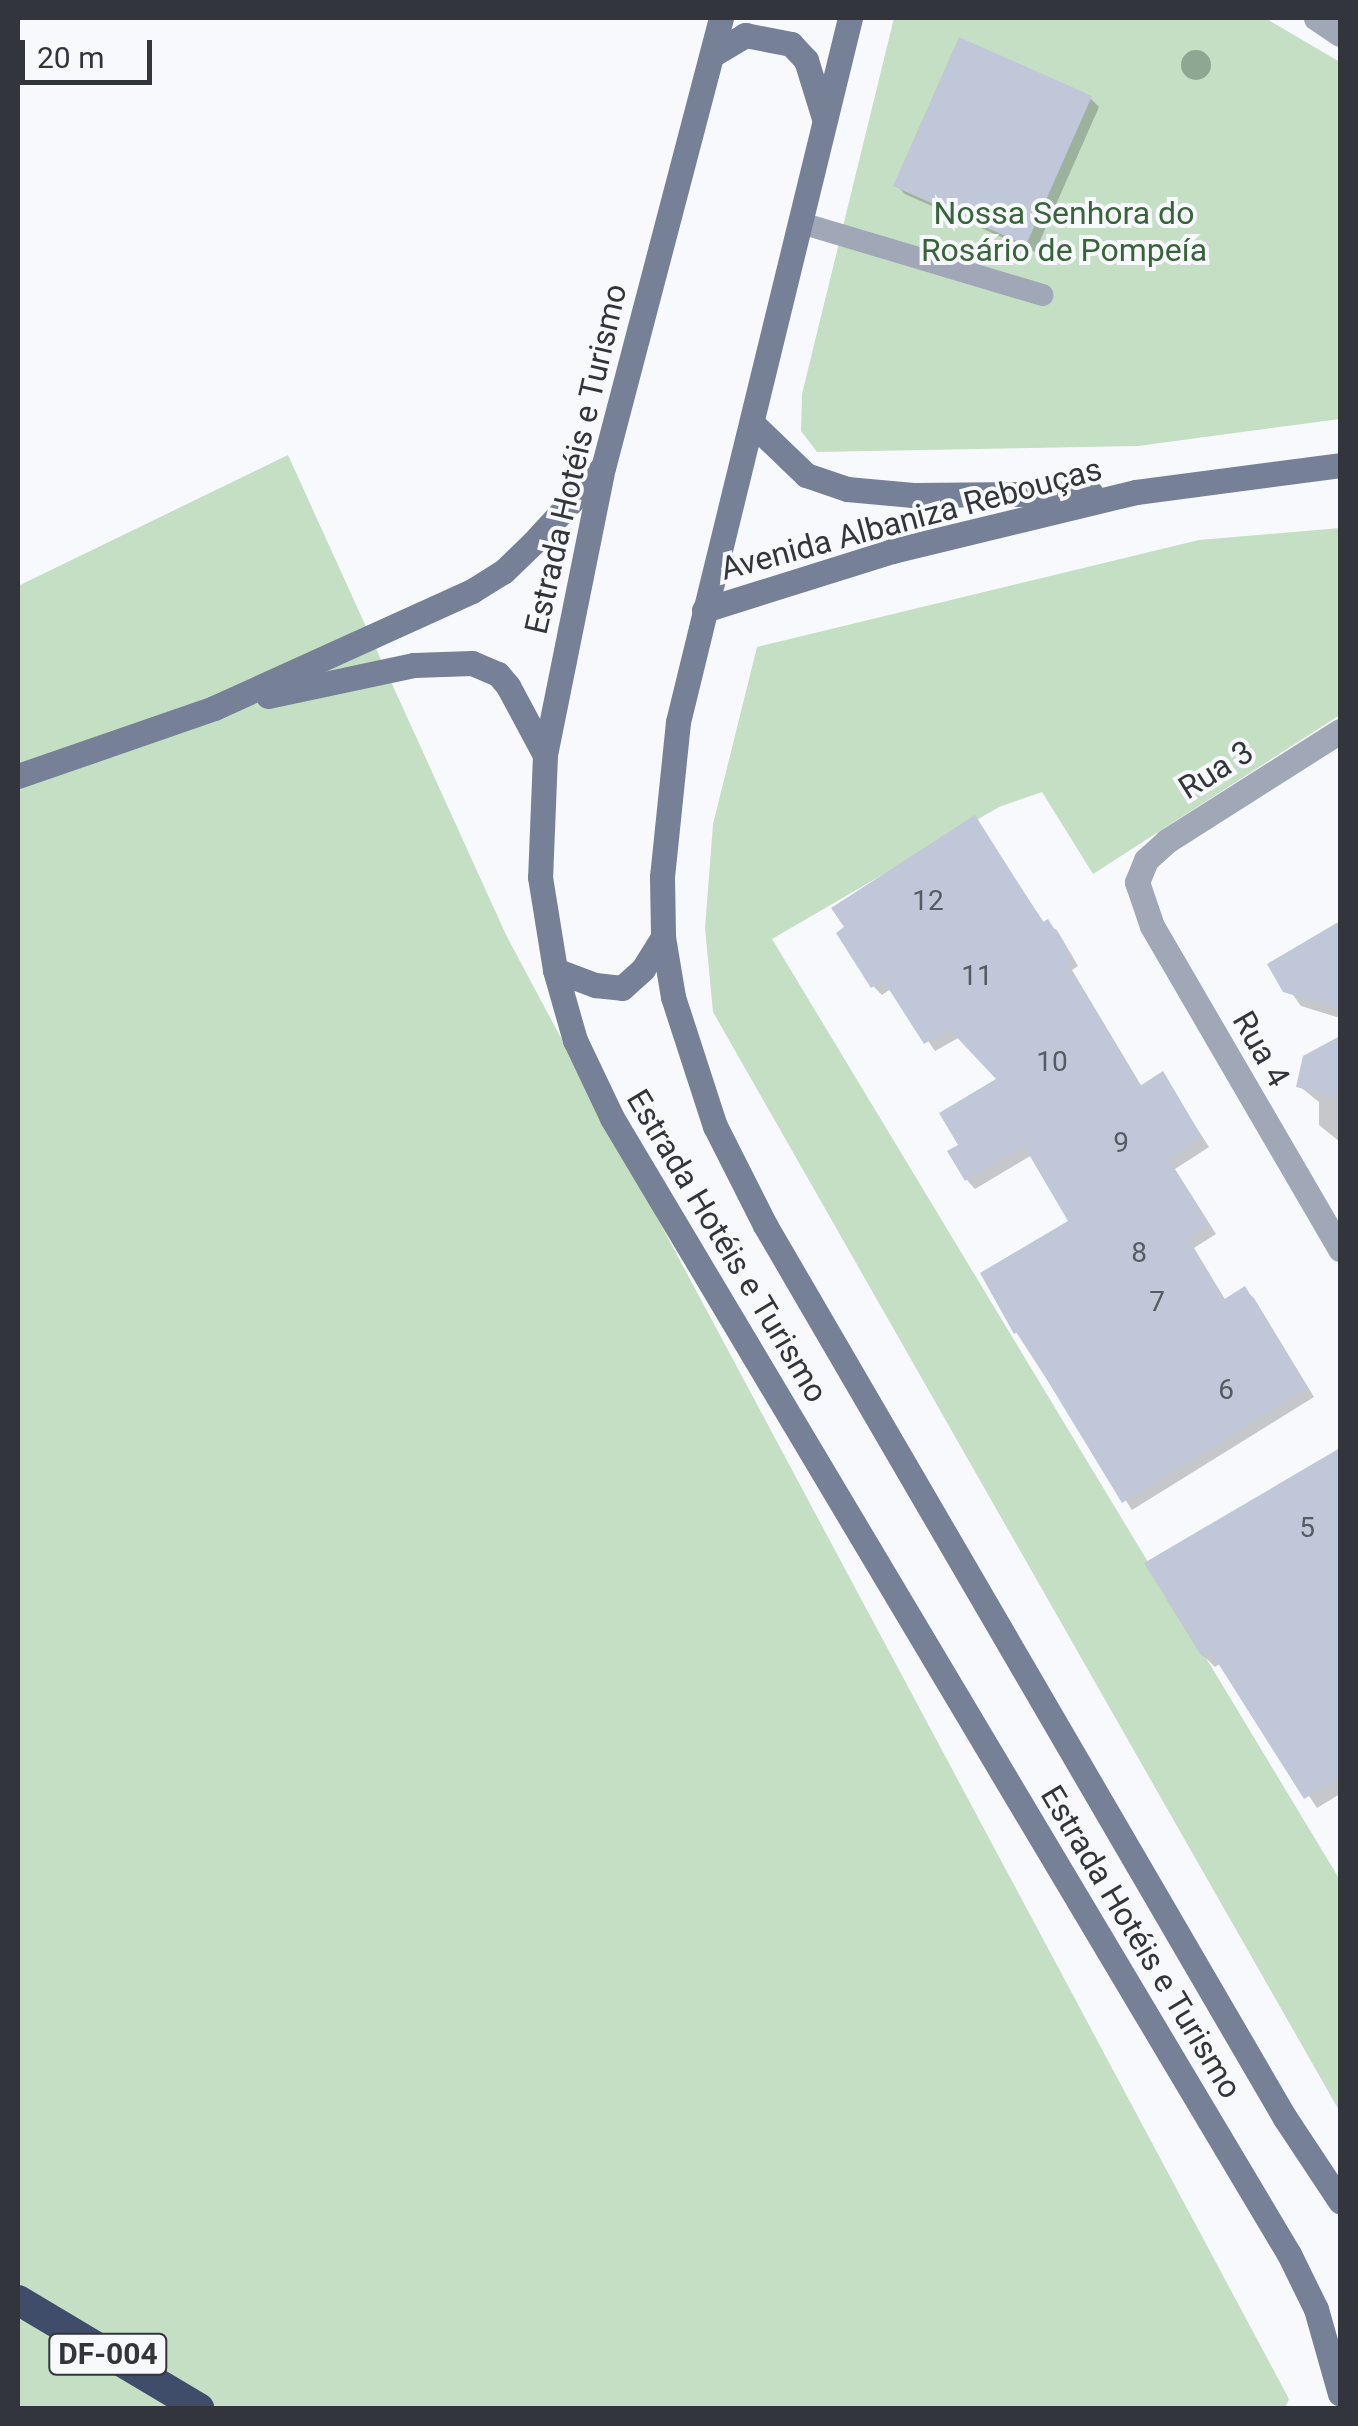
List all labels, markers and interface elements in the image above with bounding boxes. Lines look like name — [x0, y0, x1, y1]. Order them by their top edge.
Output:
scale bar — [25, 20, 158, 82]
text: 20 m — [37, 40, 104, 75]
park label: Nossa Senhora do Rosário de Pompeía — [921, 195, 1207, 270]
street label: Estrada Hotéis e Turismo — [517, 280, 635, 638]
street label: Avenida Albaniza Rebouças — [716, 450, 1106, 588]
street label: Rua 3 — [1172, 732, 1260, 808]
house number: 12 — [912, 884, 944, 918]
house number: 11 — [961, 959, 993, 993]
street label: Rua 4 — [1224, 1004, 1298, 1094]
house number: 10 — [1036, 1045, 1068, 1079]
street label: Estrada Hotéis e Turismo — [618, 1082, 836, 1410]
house number: 9 — [1113, 1126, 1129, 1160]
house number: 8 — [1131, 1236, 1147, 1270]
house number: 7 — [1149, 1285, 1165, 1319]
house number: 6 — [1218, 1373, 1234, 1407]
house number: 5 — [1299, 1511, 1315, 1545]
street label: Estrada Hotéis e Turismo — [1032, 1778, 1250, 2106]
road number: DF-004 — [48, 2329, 168, 2379]

